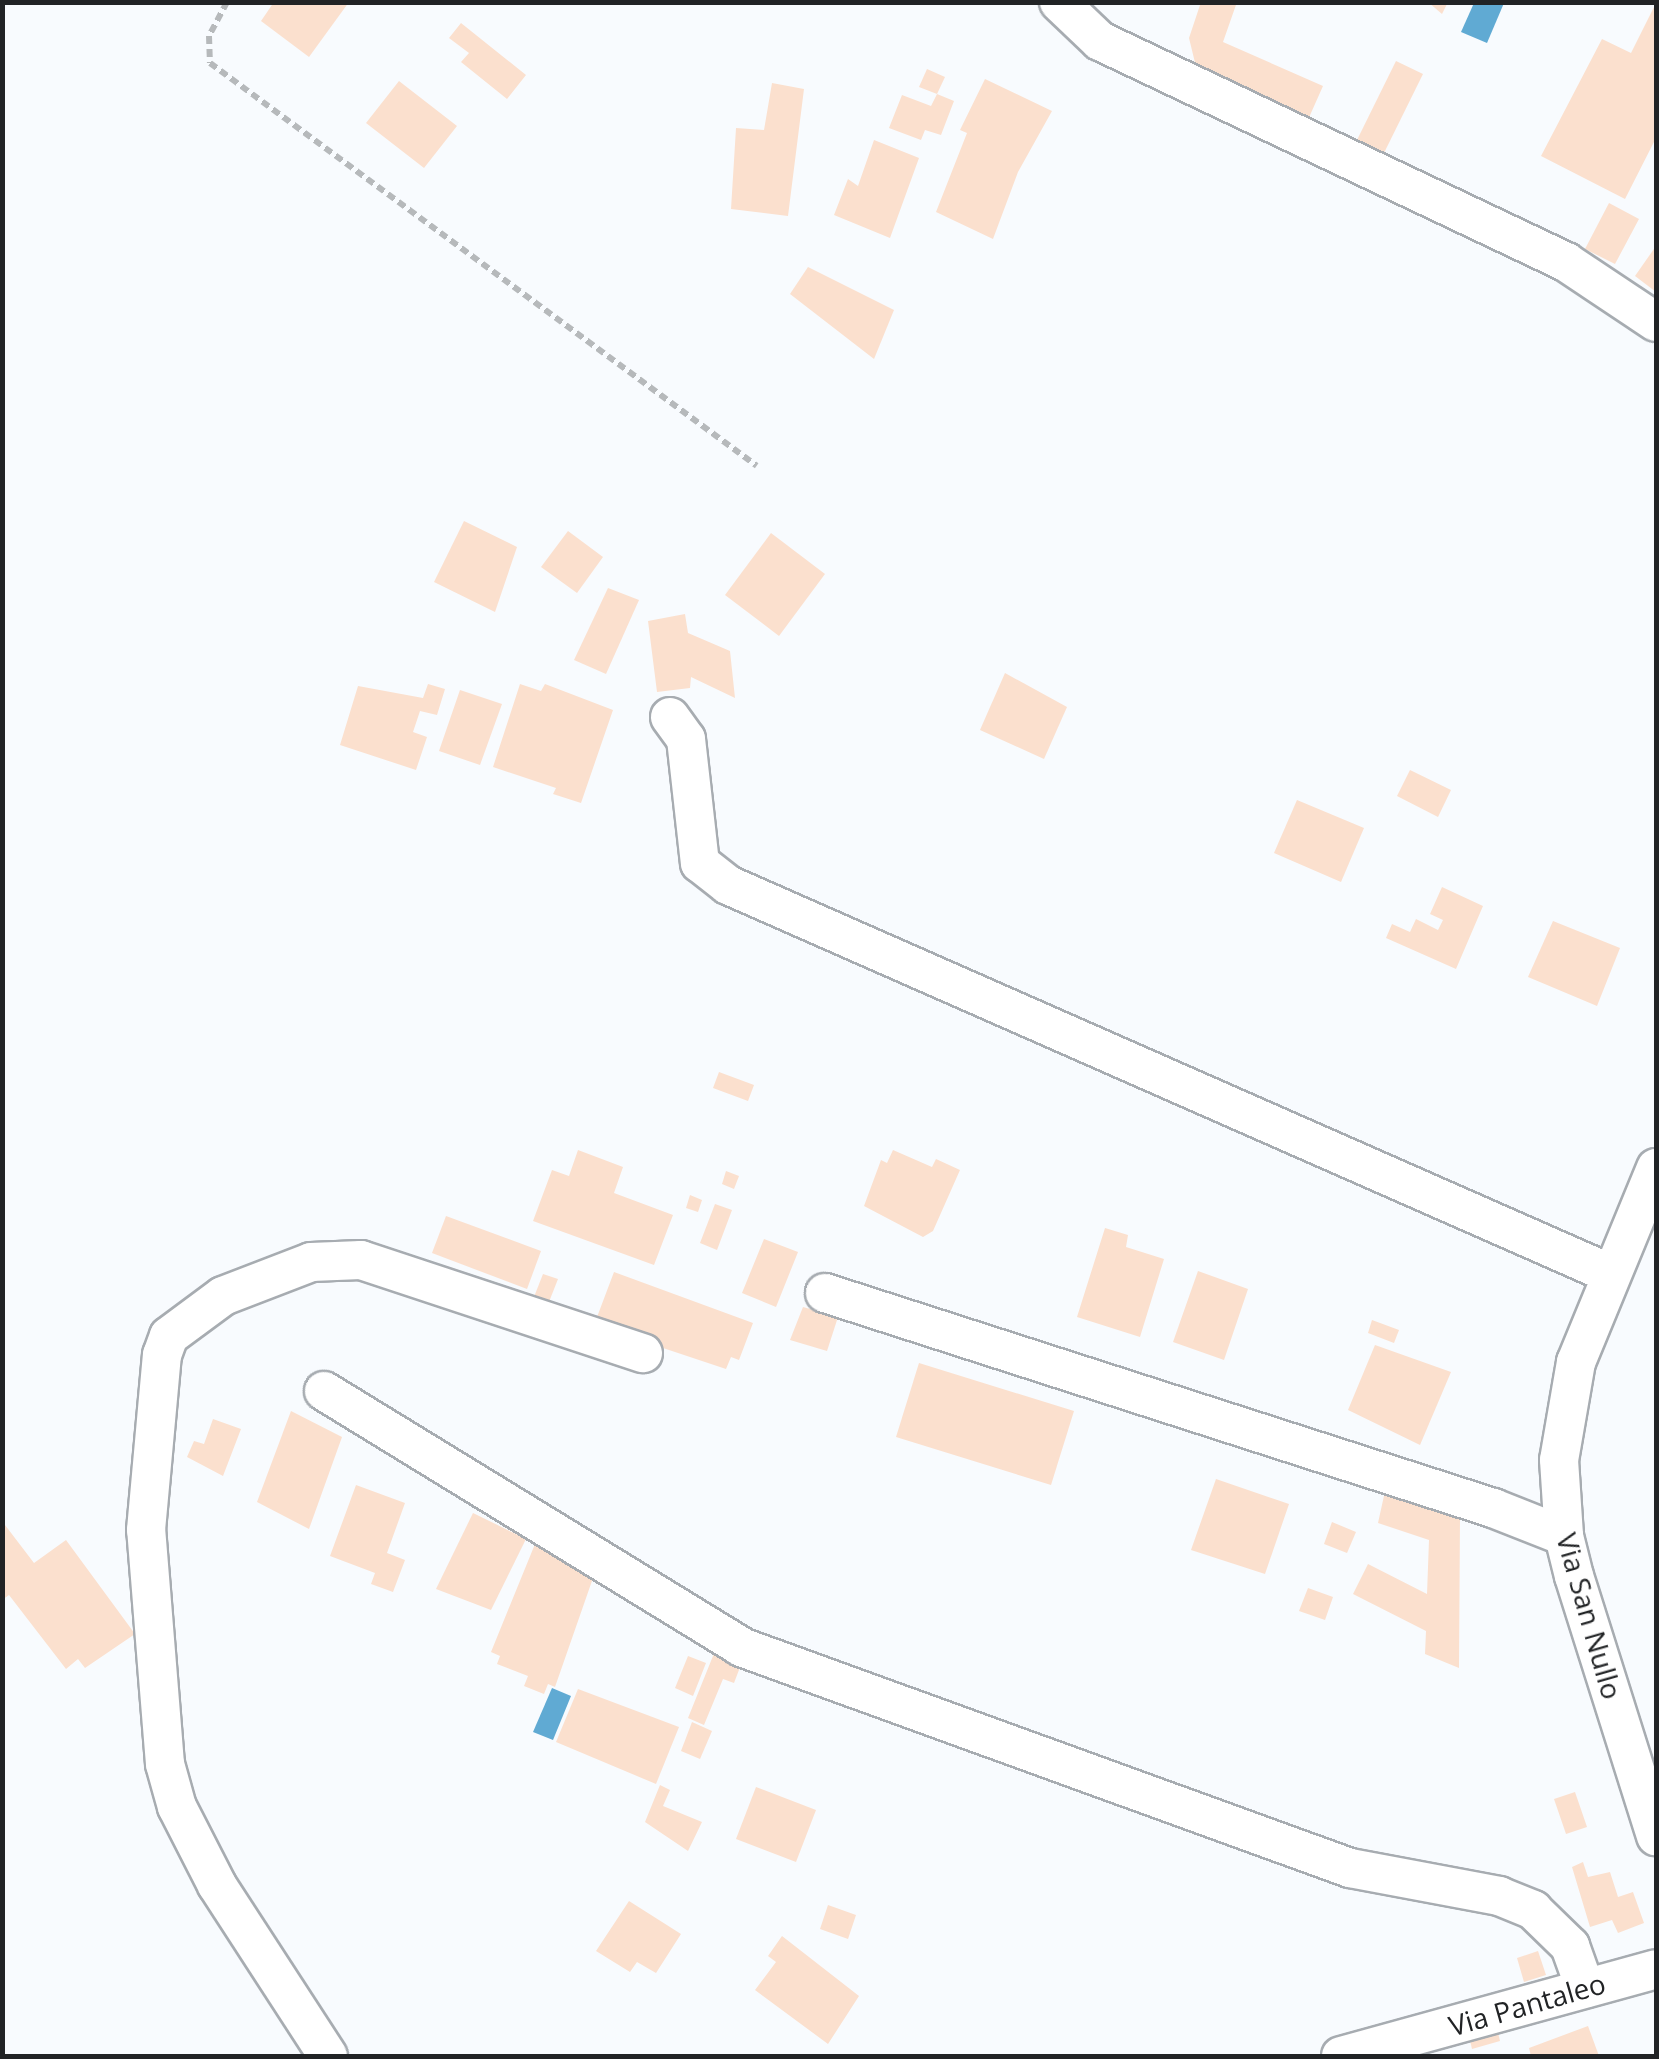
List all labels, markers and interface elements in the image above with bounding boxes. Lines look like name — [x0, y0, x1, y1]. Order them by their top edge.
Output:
street label: Via San Nullo — [1550, 1529, 1630, 1703]
street label: Via Pantaleo — [1445, 1966, 1609, 2042]

